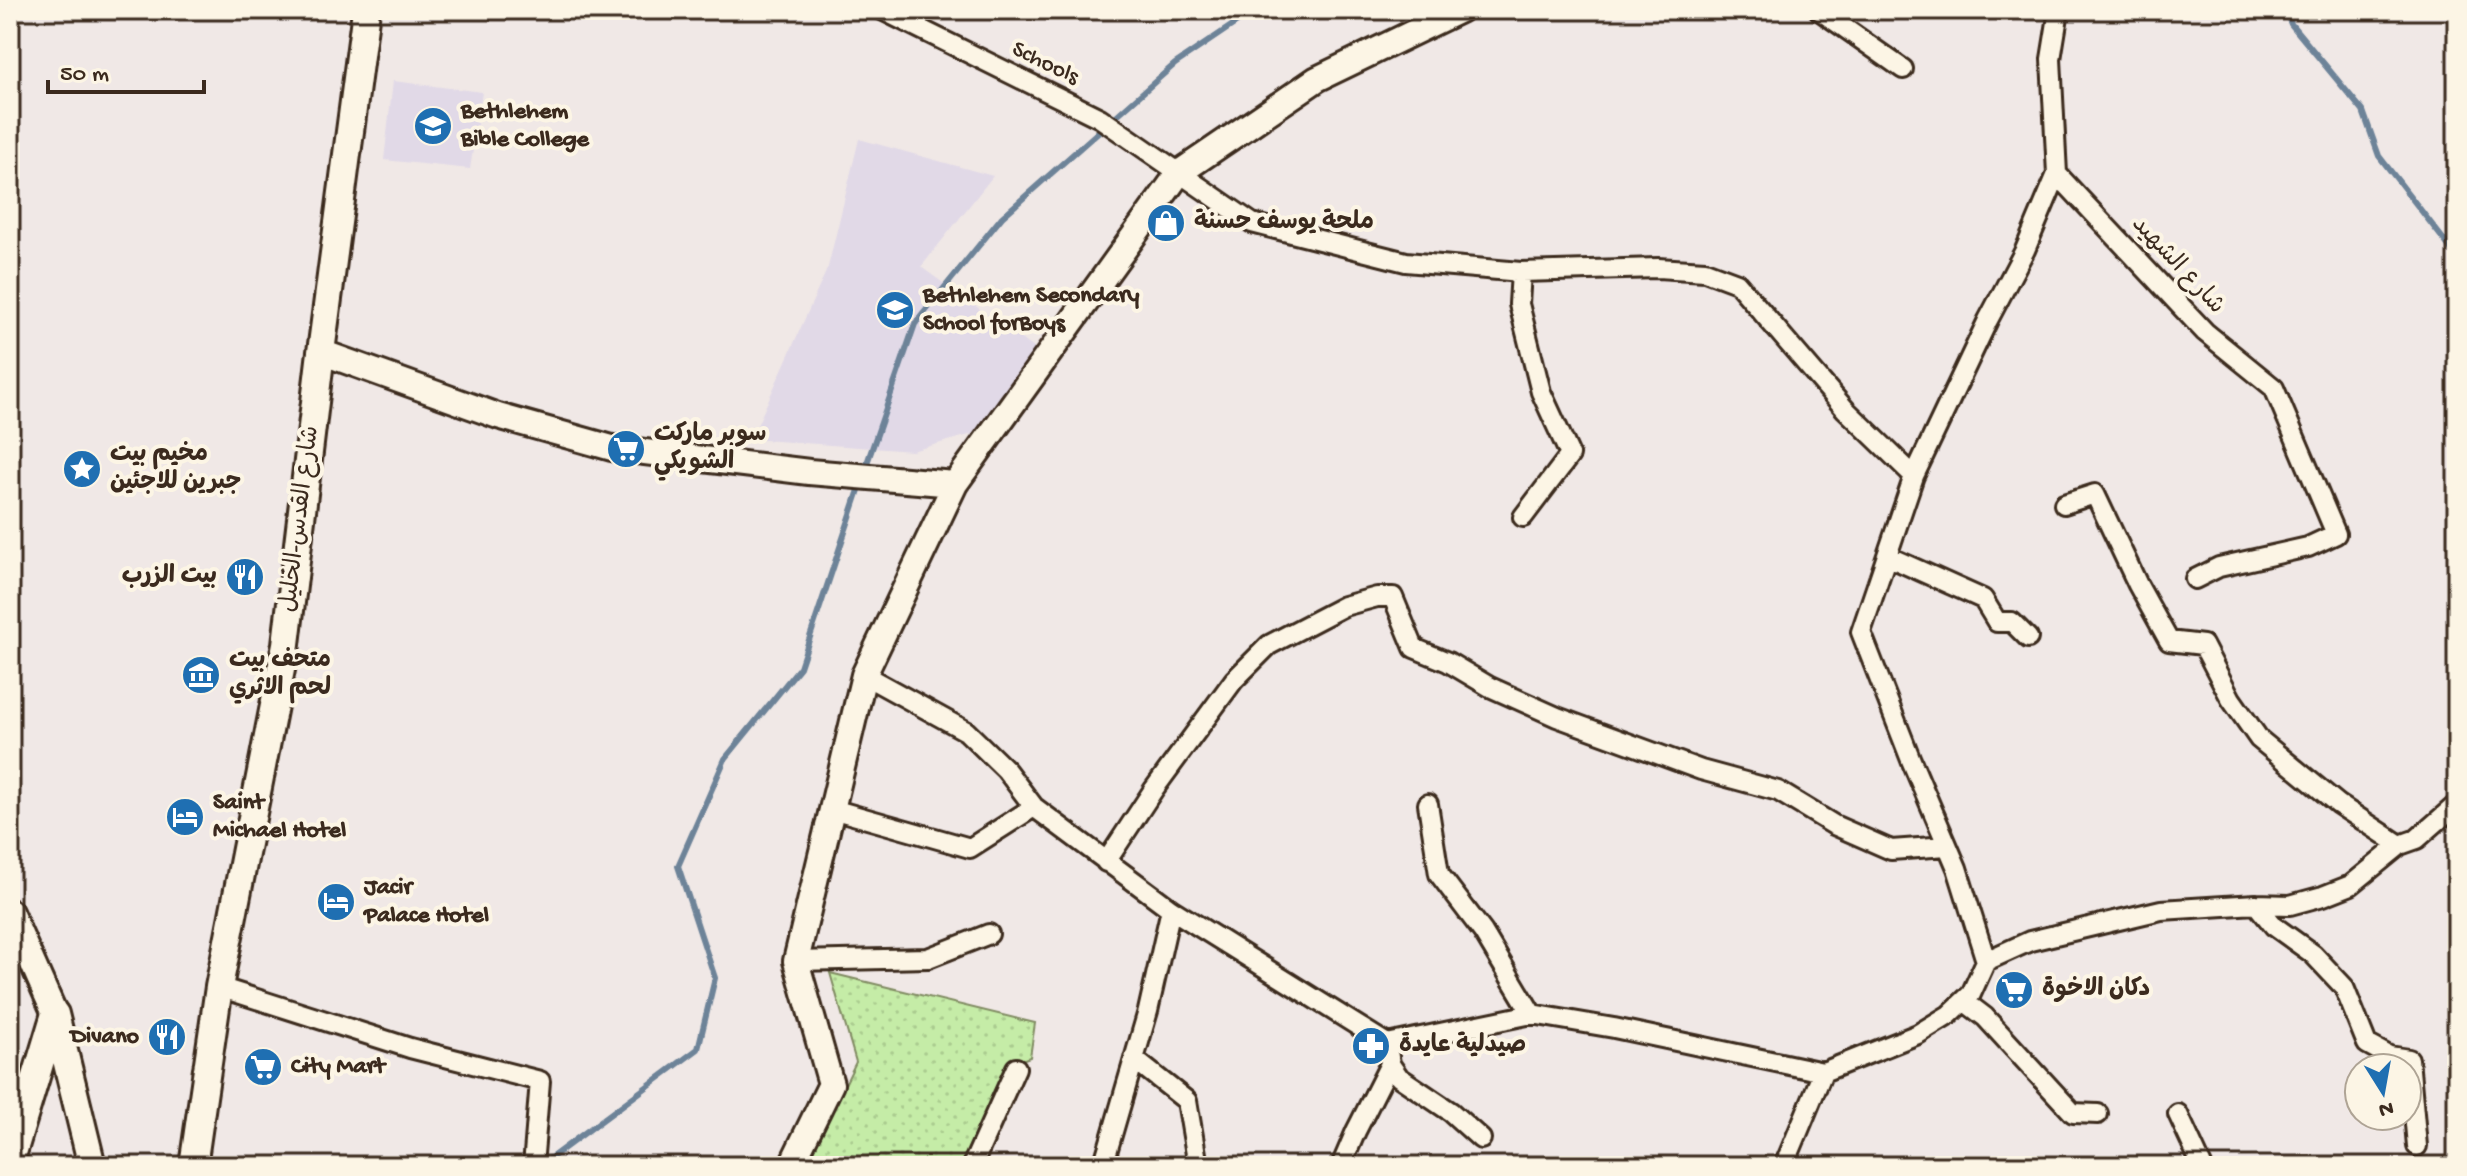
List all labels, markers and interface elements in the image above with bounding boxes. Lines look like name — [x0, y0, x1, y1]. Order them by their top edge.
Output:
street label: Schools — [1007, 35, 1084, 93]
scale bar — [48, 44, 204, 94]
text: 50 m — [60, 61, 109, 90]
place label: Bethlehem Bible College — [460, 98, 591, 155]
school or university icon: Bethlehem Bible College — [412, 105, 454, 147]
shop icon: ملحة يوسف حسنة — [1145, 202, 1187, 244]
place label: ملحة يوسف حسنة — [1194, 208, 1374, 238]
street label: شارع الشهيد — [2124, 211, 2230, 321]
place label: Bethlehem Secondary School forBoys — [922, 282, 1139, 339]
school or university icon: Bethlehem Secondary School forBoys — [874, 289, 916, 331]
place label: سوبر ماركت الشويكي — [654, 421, 766, 481]
street label: شارع القدس-الخليل — [275, 424, 327, 614]
supermarket icon: سوبر ماركت الشويكي — [605, 428, 647, 470]
place label: مخيم بيت جبرين للاجئين — [110, 441, 241, 498]
place icon: مخيم بيت جبرين للاجئين — [61, 448, 103, 490]
restaurant icon: بيت الزرب — [224, 556, 266, 598]
place label: بيت الزرب — [122, 563, 217, 592]
place label: متحف بيت لحم الاثري — [229, 647, 331, 704]
museum icon: متحف بيت لحم الاثري — [180, 654, 222, 696]
place label: Saint Michael Hotel — [213, 789, 346, 846]
hotel icon: Saint Michael Hotel — [164, 796, 206, 838]
place label: Jacir Palace Hotel — [362, 874, 489, 931]
hotel icon: Jacir Palace Hotel — [315, 881, 357, 923]
supermarket icon: دكان الاخوة — [1993, 969, 2035, 1011]
place label: دكان الاخوة — [2042, 976, 2150, 1005]
restaurant icon: Divano — [146, 1016, 188, 1058]
place label: Divano — [68, 1023, 140, 1052]
pharmacy icon: صيدلية عايدة — [1350, 1025, 1392, 1067]
place label: صيدلية عايدة — [1399, 1031, 1526, 1061]
supermarket icon: City Mart — [242, 1046, 284, 1088]
north arrow — [2343, 1052, 2423, 1132]
place label: City Mart — [291, 1053, 387, 1082]
text: N — [2377, 1094, 2396, 1122]

